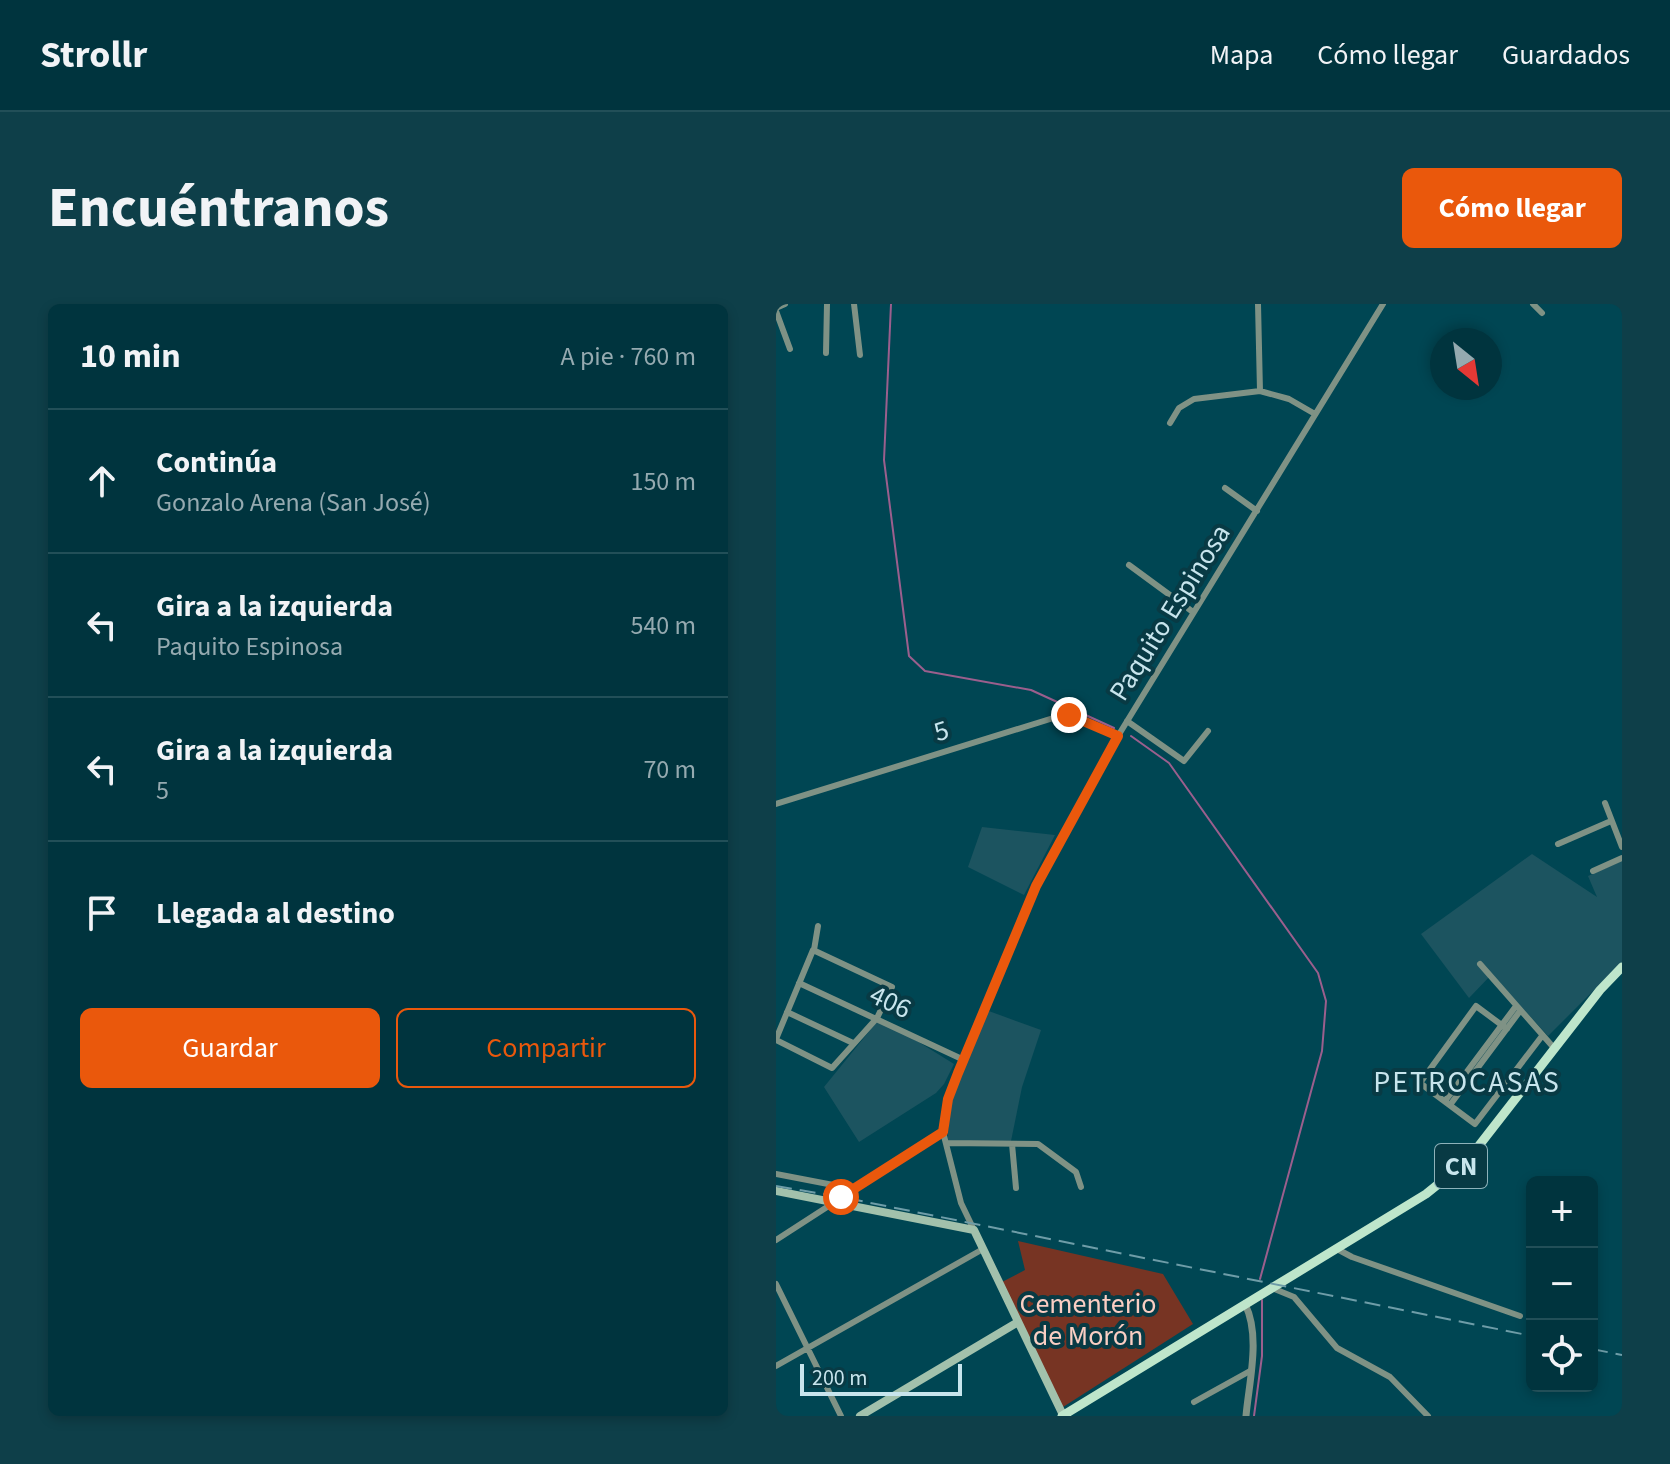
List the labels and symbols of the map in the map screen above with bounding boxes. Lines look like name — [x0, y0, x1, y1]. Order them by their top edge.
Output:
north arrow — [1430, 328, 1502, 400]
street label: Paquito Espinosa — [1100, 516, 1240, 709]
route end — [1051, 697, 1087, 733]
street label: 5 — [929, 710, 954, 752]
street label: 406 — [863, 975, 918, 1029]
district label: PETROCASAS — [1373, 1061, 1561, 1104]
road number: CN — [1435, 1144, 1487, 1188]
route start — [823, 1179, 859, 1215]
park label: Cementerio de Morón — [1019, 1284, 1157, 1356]
scale bar — [800, 1360, 962, 1396]

